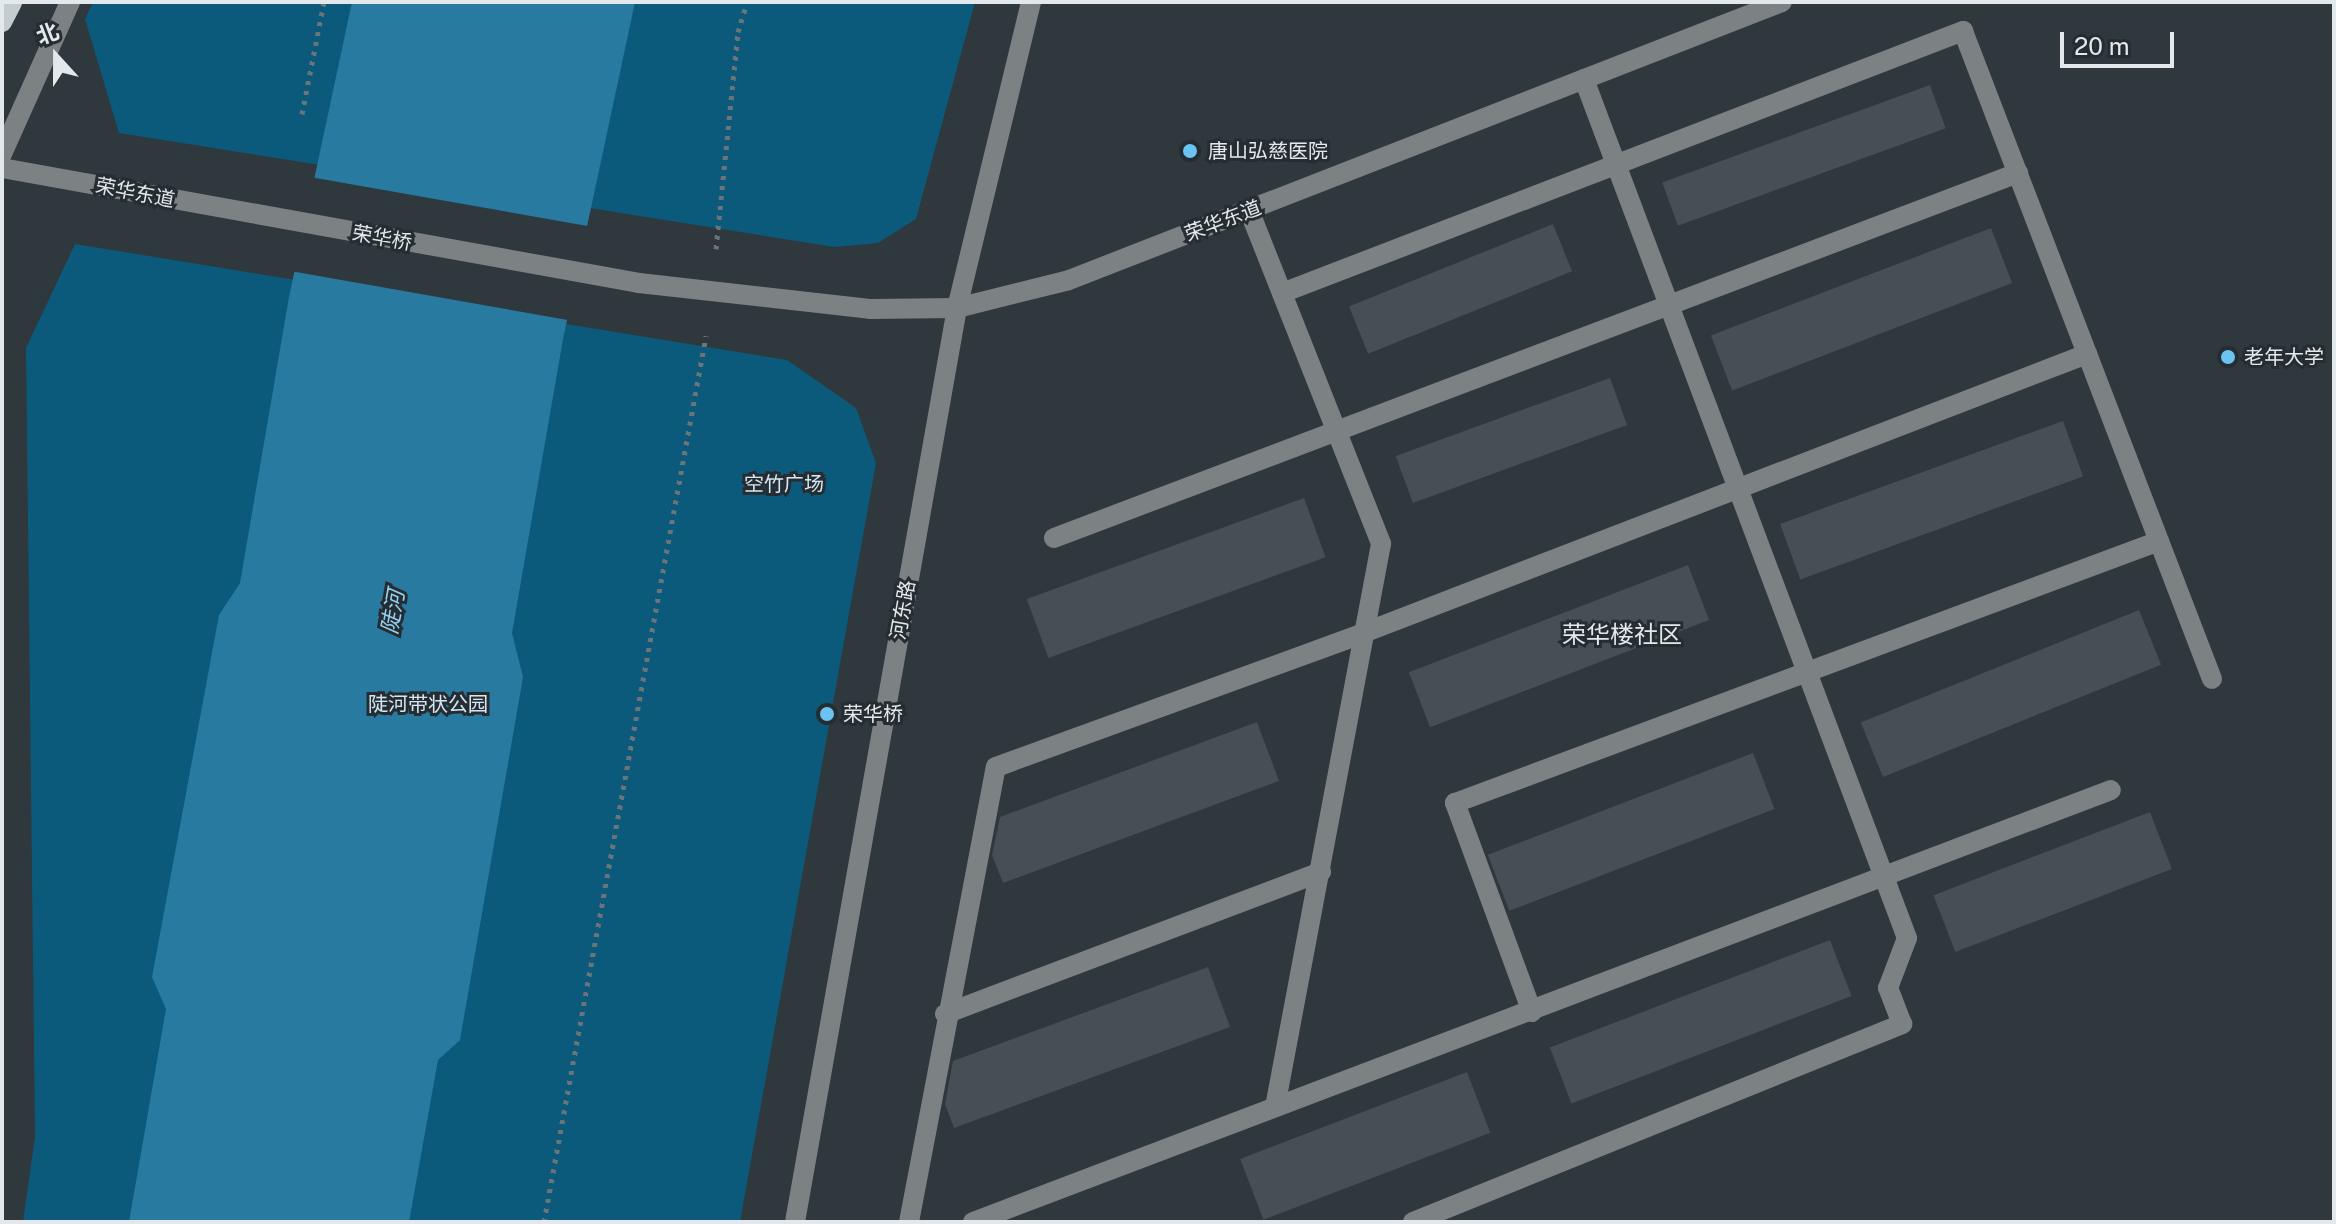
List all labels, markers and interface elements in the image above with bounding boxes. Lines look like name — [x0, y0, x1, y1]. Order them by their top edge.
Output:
north arrow — [16, 16, 96, 96]
scale bar — [2064, 16, 2178, 66]
text: 北 — [32, 18, 62, 50]
text: 20 m — [2074, 32, 2130, 60]
place label: 唐山弘慈医院 — [1208, 139, 1328, 163]
marker: 唐山弘慈医院 — [1179, 140, 1201, 162]
street label: 荣华东道 — [93, 174, 177, 212]
street label: 荣华东道 — [1181, 195, 1265, 247]
street label: 荣华桥 — [350, 221, 414, 255]
place label: 老年大学 — [2244, 345, 2324, 369]
marker: 老年大学 — [2219, 348, 2237, 366]
park label: 空竹广场 — [744, 472, 824, 496]
street label: 河东路 — [886, 578, 920, 642]
water label: 陡河 — [376, 588, 410, 636]
district label: 荣华楼社区 — [1562, 621, 1682, 649]
park label: 陡河带状公园 — [368, 692, 488, 716]
place label: 荣华桥 — [843, 702, 903, 726]
marker: 荣华桥 — [818, 705, 836, 723]

